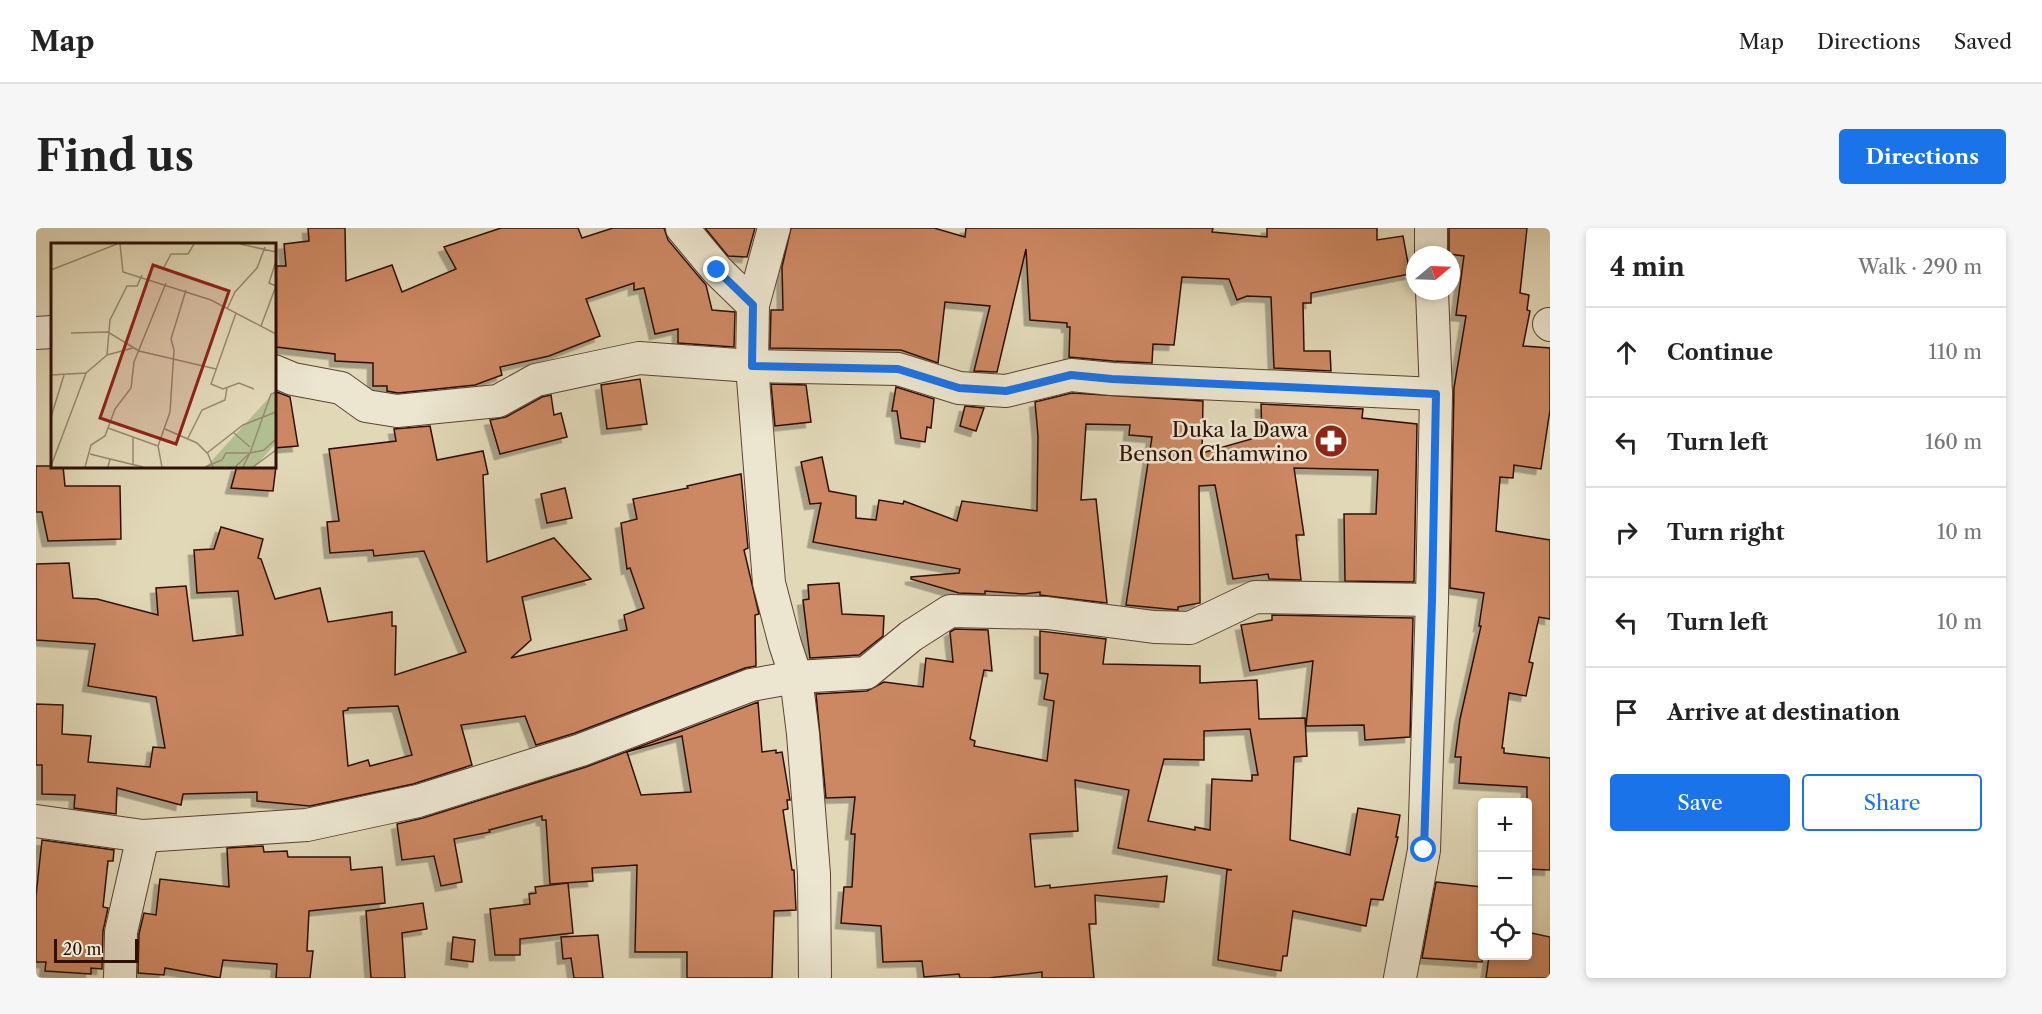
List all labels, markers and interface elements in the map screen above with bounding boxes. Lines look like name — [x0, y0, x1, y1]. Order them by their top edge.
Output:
text: Map — [30, 24, 94, 58]
text: Map — [1739, 29, 1784, 54]
text: Directions — [1817, 29, 1921, 54]
text: Saved — [1954, 29, 2012, 54]
button: Directions — [1839, 129, 2006, 184]
text: Find us — [36, 130, 194, 182]
inset map — [51, 243, 276, 468]
north arrow — [1406, 246, 1460, 300]
text: 4 min — [1610, 251, 1685, 283]
text: Walk · 290 m — [1858, 255, 1982, 279]
route end — [703, 256, 729, 282]
icon: ahead — [1610, 336, 1643, 369]
text: Continue — [1667, 339, 1773, 366]
text: 110 m — [1929, 340, 1982, 364]
place label: Duka la Dawa Benson Chamwino — [1118, 417, 1309, 466]
pharmacy icon: Duka la Dawa Benson Chamwino — [1313, 423, 1349, 459]
icon: left — [1610, 426, 1643, 459]
text: Turn left — [1667, 429, 1768, 456]
text: 160 m — [1925, 430, 1982, 454]
icon: right — [1610, 516, 1643, 549]
text: Turn right — [1667, 519, 1785, 546]
text: 10 m — [1937, 520, 1982, 544]
icon: left — [1610, 606, 1643, 639]
text: Turn left — [1667, 609, 1768, 636]
text: 10 m — [1937, 610, 1982, 634]
icon: arrive — [1610, 696, 1643, 729]
text: Arrive at destination — [1667, 699, 1900, 726]
button: Save — [1610, 774, 1790, 831]
button: Share — [1802, 774, 1982, 831]
map controls — [1478, 798, 1532, 960]
button: + — [1478, 798, 1532, 852]
route start — [1410, 836, 1436, 862]
button: − — [1478, 852, 1532, 906]
button: locate — [1478, 906, 1532, 960]
scale bar — [54, 936, 138, 964]
text: 20 m — [63, 939, 102, 959]

